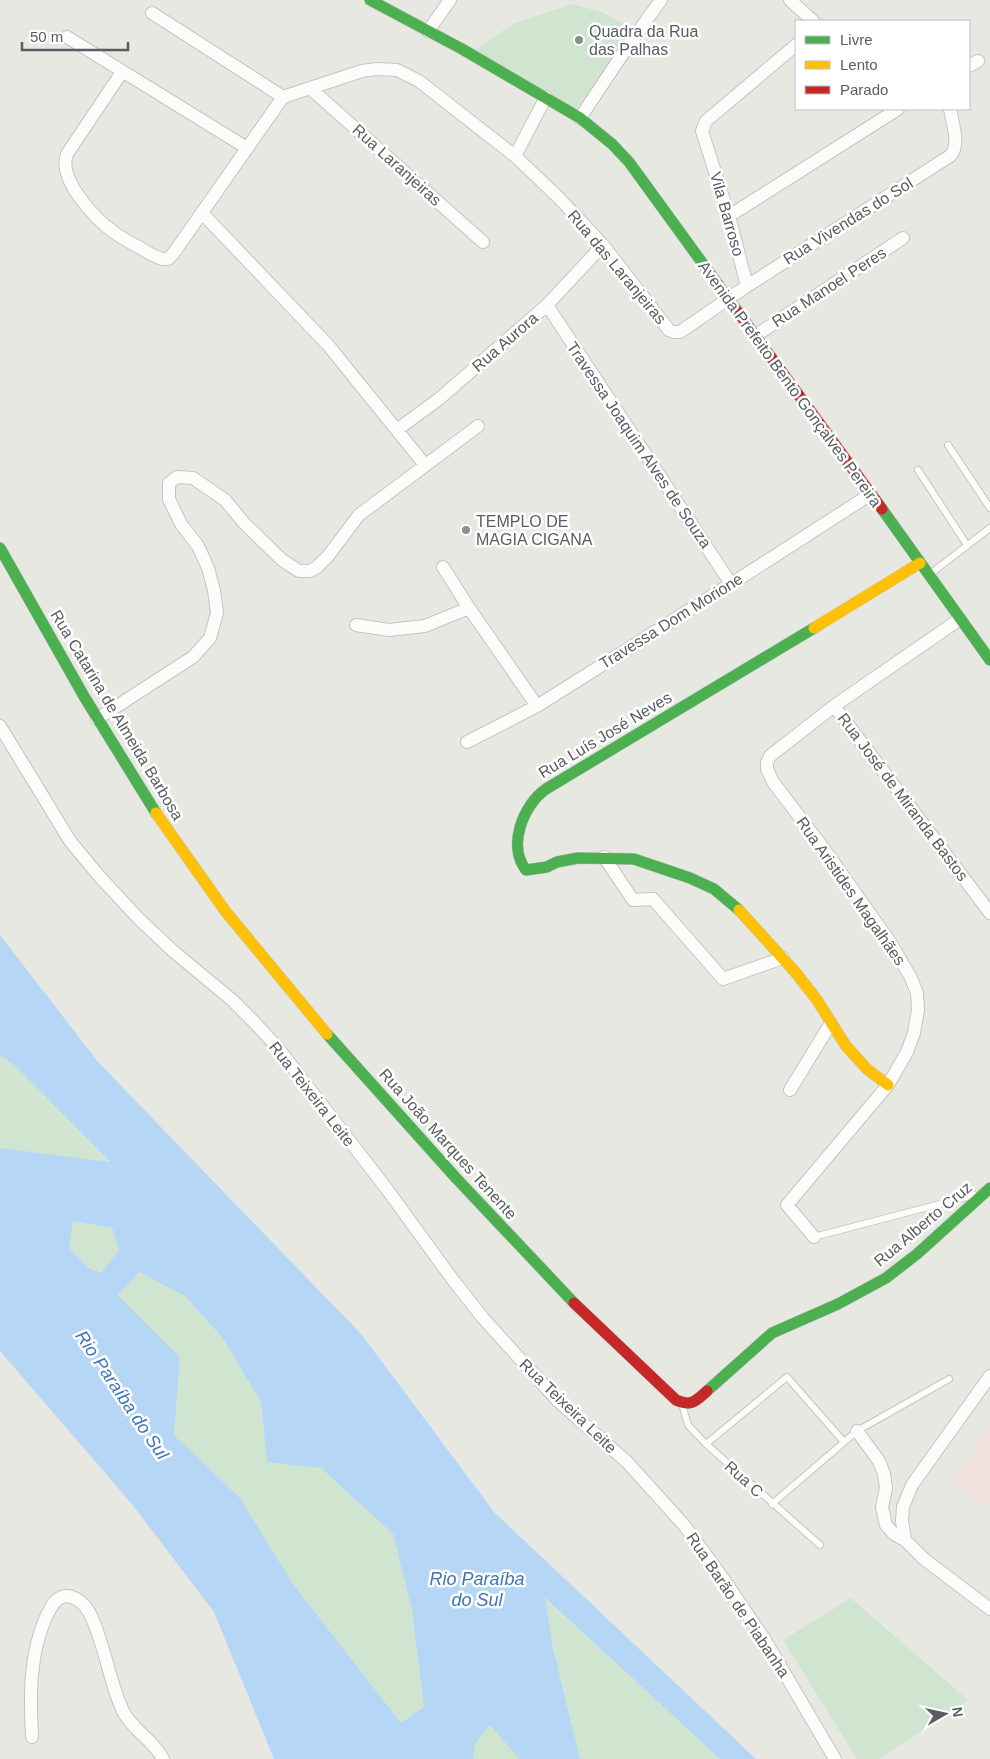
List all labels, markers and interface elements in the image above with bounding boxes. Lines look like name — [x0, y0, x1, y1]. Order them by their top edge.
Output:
scale bar — [22, 20, 129, 52]
legend — [795, 20, 970, 110]
place label: Quadra da Rua das Palhas — [589, 23, 699, 58]
text: 50 m — [30, 28, 63, 45]
text: Livre — [840, 31, 873, 48]
marker: Quadra da Rua das Palhas — [573, 34, 585, 46]
text: Lento — [840, 56, 878, 73]
text: Parado — [840, 81, 888, 98]
street label: Rua Laranjeiras — [349, 121, 445, 209]
street label: Vila Barroso — [707, 170, 747, 258]
street label: Rua Vivendas do Sol — [780, 174, 916, 268]
street label: Rua das Laranjeiras — [564, 207, 670, 327]
street label: Rua Manoel Peres — [769, 244, 889, 330]
street label: Avenida Prefeito Bento Gonçalves Pereira — [695, 258, 885, 510]
street label: Rua Aurora — [469, 309, 541, 375]
street label: Travessa Joaquim Alves de Souza — [563, 339, 715, 551]
place label: TEMPLO DE MAGIA CIGANA — [476, 513, 593, 548]
marker: TEMPLO DE MAGIA CIGANA — [460, 524, 472, 536]
street label: Travessa Dom Morione — [596, 570, 746, 672]
street label: Rua Catarina de Almeida Barbosa — [47, 607, 187, 823]
street label: Rua Luís José Neves — [535, 689, 675, 781]
street label: Rua José de Miranda Bastos — [834, 710, 972, 884]
street label: Rua Aristides Magalhães — [793, 814, 909, 968]
street label: Rua Teixeira Leite — [266, 1038, 358, 1150]
street label: Rua João Marques Tenente — [376, 1065, 520, 1223]
street label: Rua Alberto Cruz — [871, 1178, 975, 1270]
water label: Rio Paraíba do Sul — [71, 1327, 173, 1464]
street label: Rua Teixeira Leite — [516, 1356, 620, 1457]
street label: Rua C — [721, 1458, 767, 1500]
street label: Rua Barão de Piabanha — [683, 1529, 793, 1681]
water label: Rio Paraíba do Sul — [429, 1569, 525, 1610]
north arrow — [920, 1689, 970, 1739]
text: N — [949, 1706, 967, 1718]

